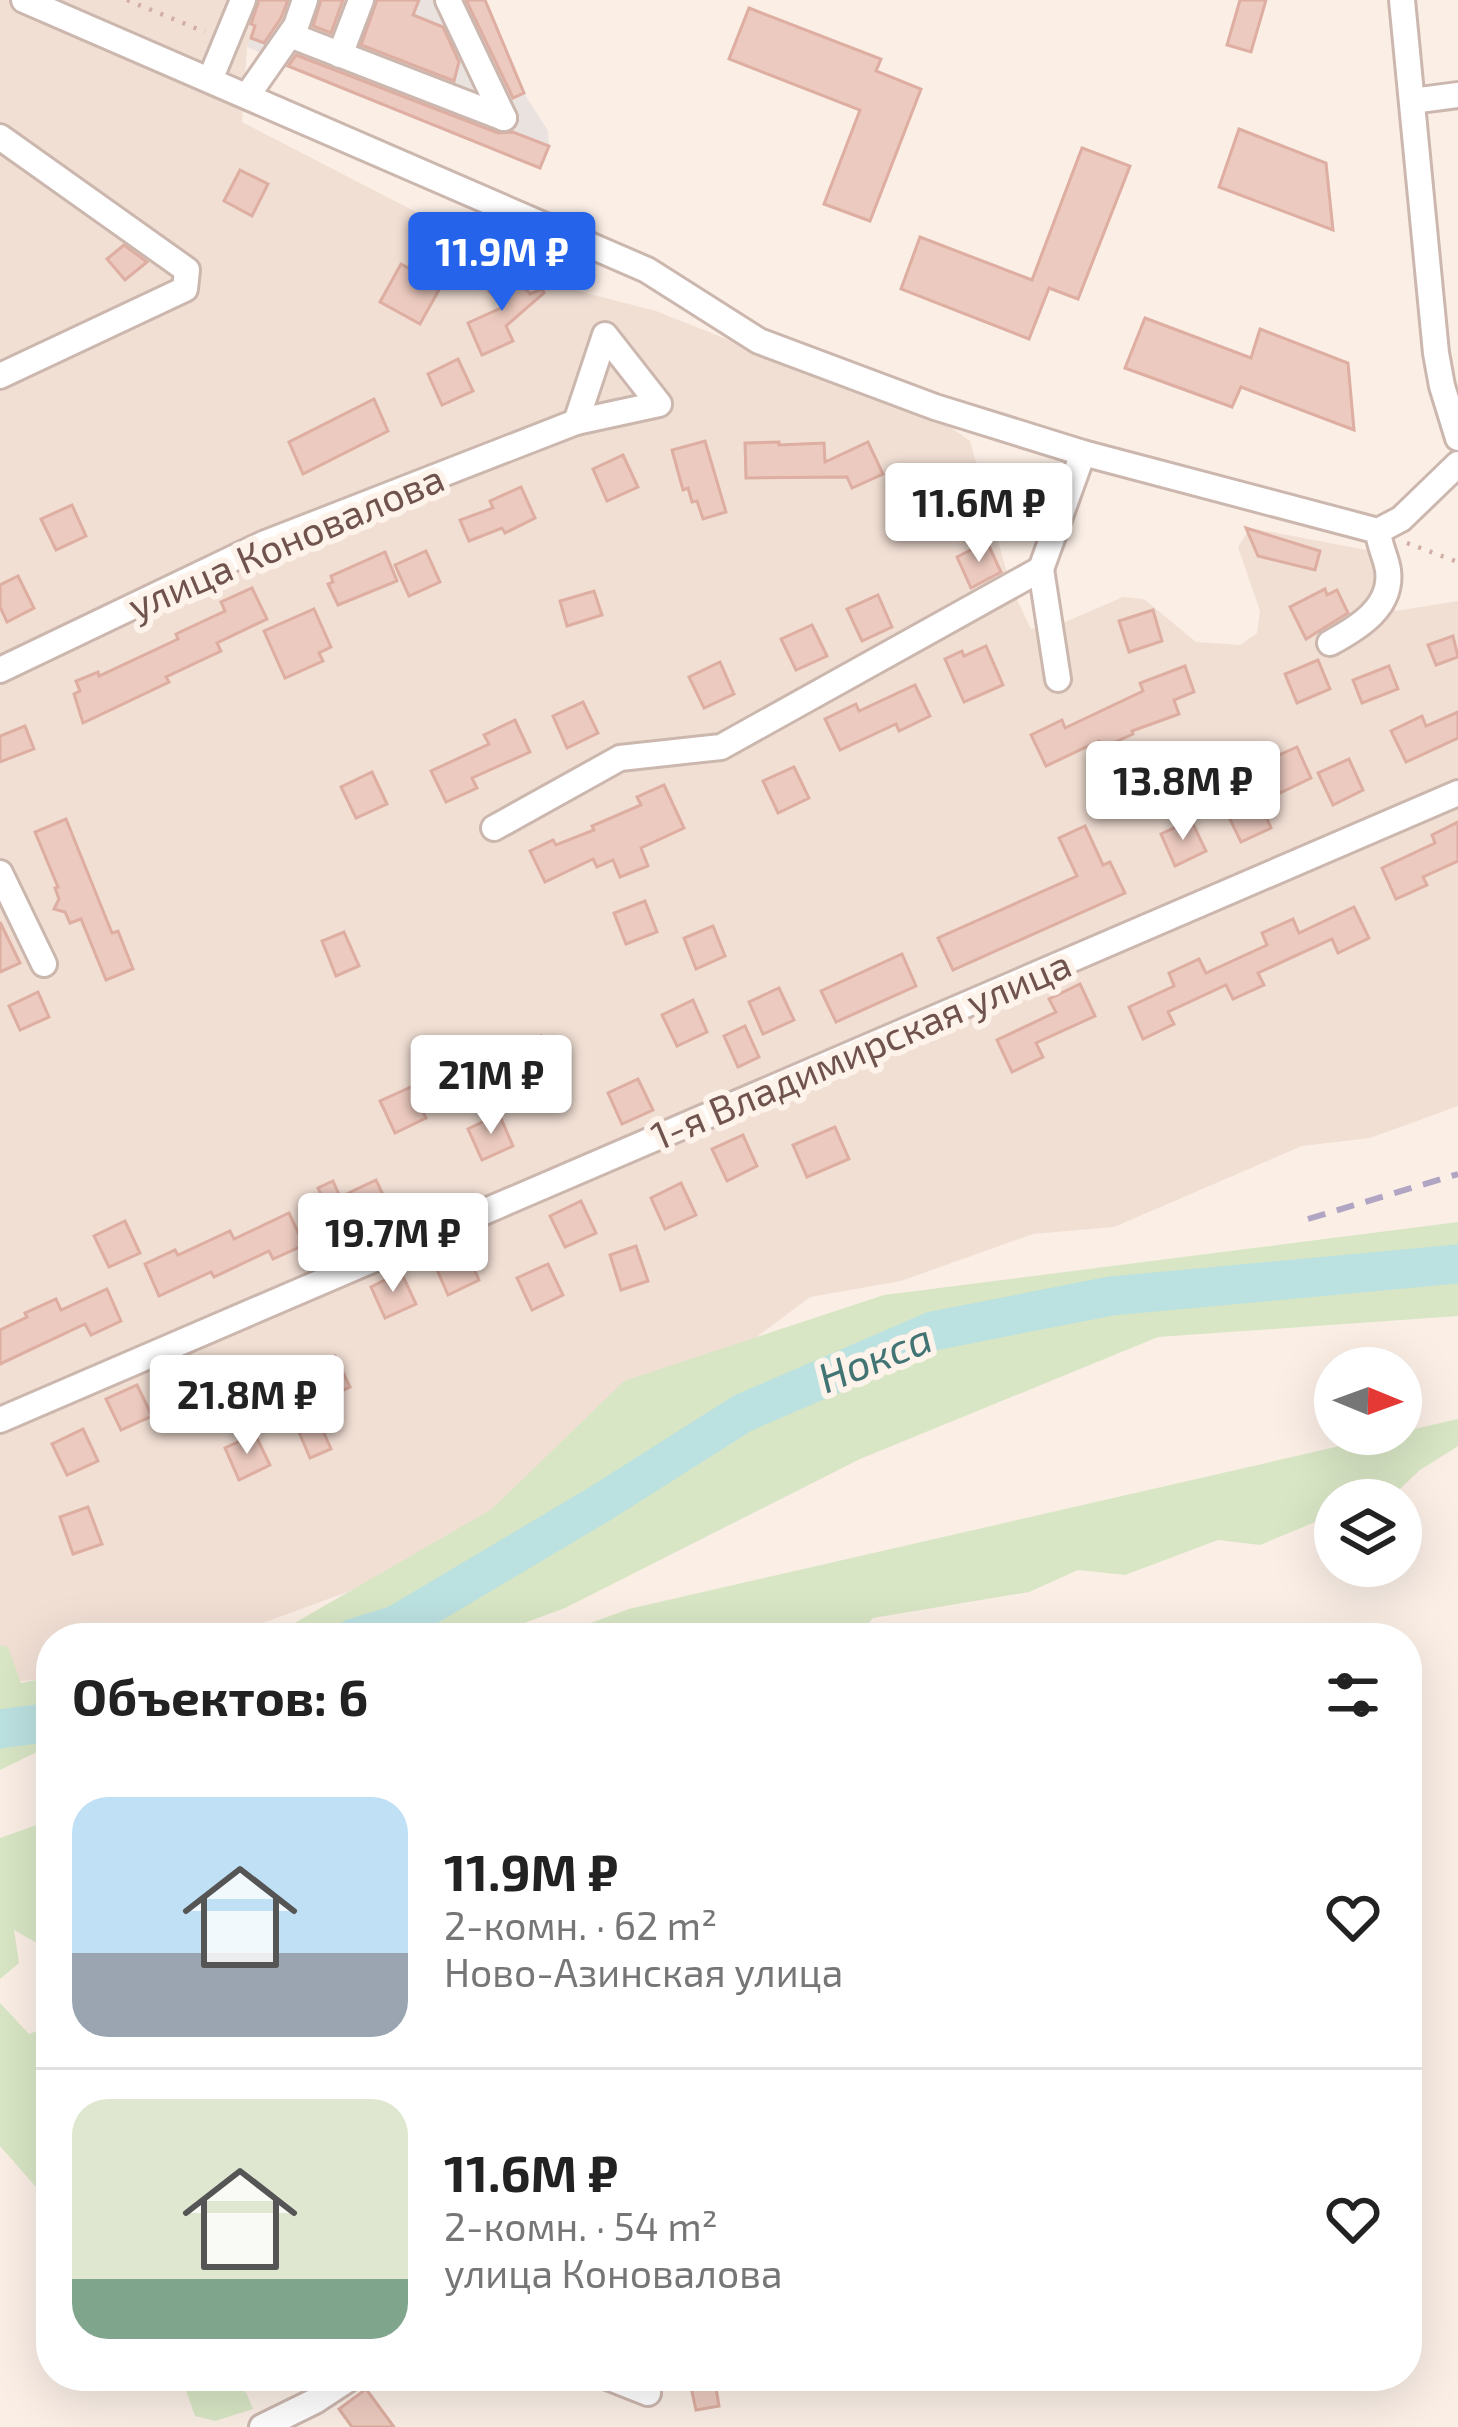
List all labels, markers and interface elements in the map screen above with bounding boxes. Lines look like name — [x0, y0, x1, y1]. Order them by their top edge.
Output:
pin: 11.9M ₽ — [391, 212, 613, 314]
text: 11.9M ₽ — [435, 227, 569, 274]
street label: улица Коновалова — [120, 453, 451, 629]
pin: 11.6M ₽ — [868, 463, 1090, 565]
text: 11.6M ₽ — [912, 478, 1046, 525]
pin: 13.8M ₽ — [1072, 741, 1294, 843]
text: 13.8M ₽ — [1113, 756, 1253, 803]
street label: 1-я Владимирская улица — [643, 939, 1078, 1159]
pin: 21M ₽ — [407, 1035, 575, 1137]
text: 21M ₽ — [438, 1050, 544, 1097]
pin: 19.7M ₽ — [282, 1193, 504, 1295]
text: 19.7M ₽ — [325, 1208, 461, 1255]
water label: Нокса — [810, 1311, 938, 1401]
north arrow — [1314, 1347, 1422, 1455]
map controls — [1314, 1347, 1422, 1587]
pin: 21.8M ₽ — [136, 1355, 358, 1457]
text: 21.8M ₽ — [177, 1370, 317, 1417]
button: layers — [1314, 1479, 1422, 1587]
icon: filters — [1320, 1662, 1386, 1728]
text: Объектов: 6 — [72, 1665, 368, 1726]
text: 11.9M ₽ — [444, 1840, 618, 1901]
icon: home — [168, 1845, 312, 1989]
icon: heart — [1320, 1884, 1386, 1950]
text: 2-комн. · 62 m² — [444, 1901, 717, 1948]
text: Ново-Азинская улица — [444, 1948, 843, 1995]
text: 11.6M ₽ — [444, 2141, 618, 2202]
icon: home — [168, 2147, 312, 2291]
icon: heart — [1320, 2186, 1386, 2252]
text: 2-комн. · 54 m² — [444, 2202, 718, 2249]
text: улица Коновалова — [444, 2249, 782, 2296]

